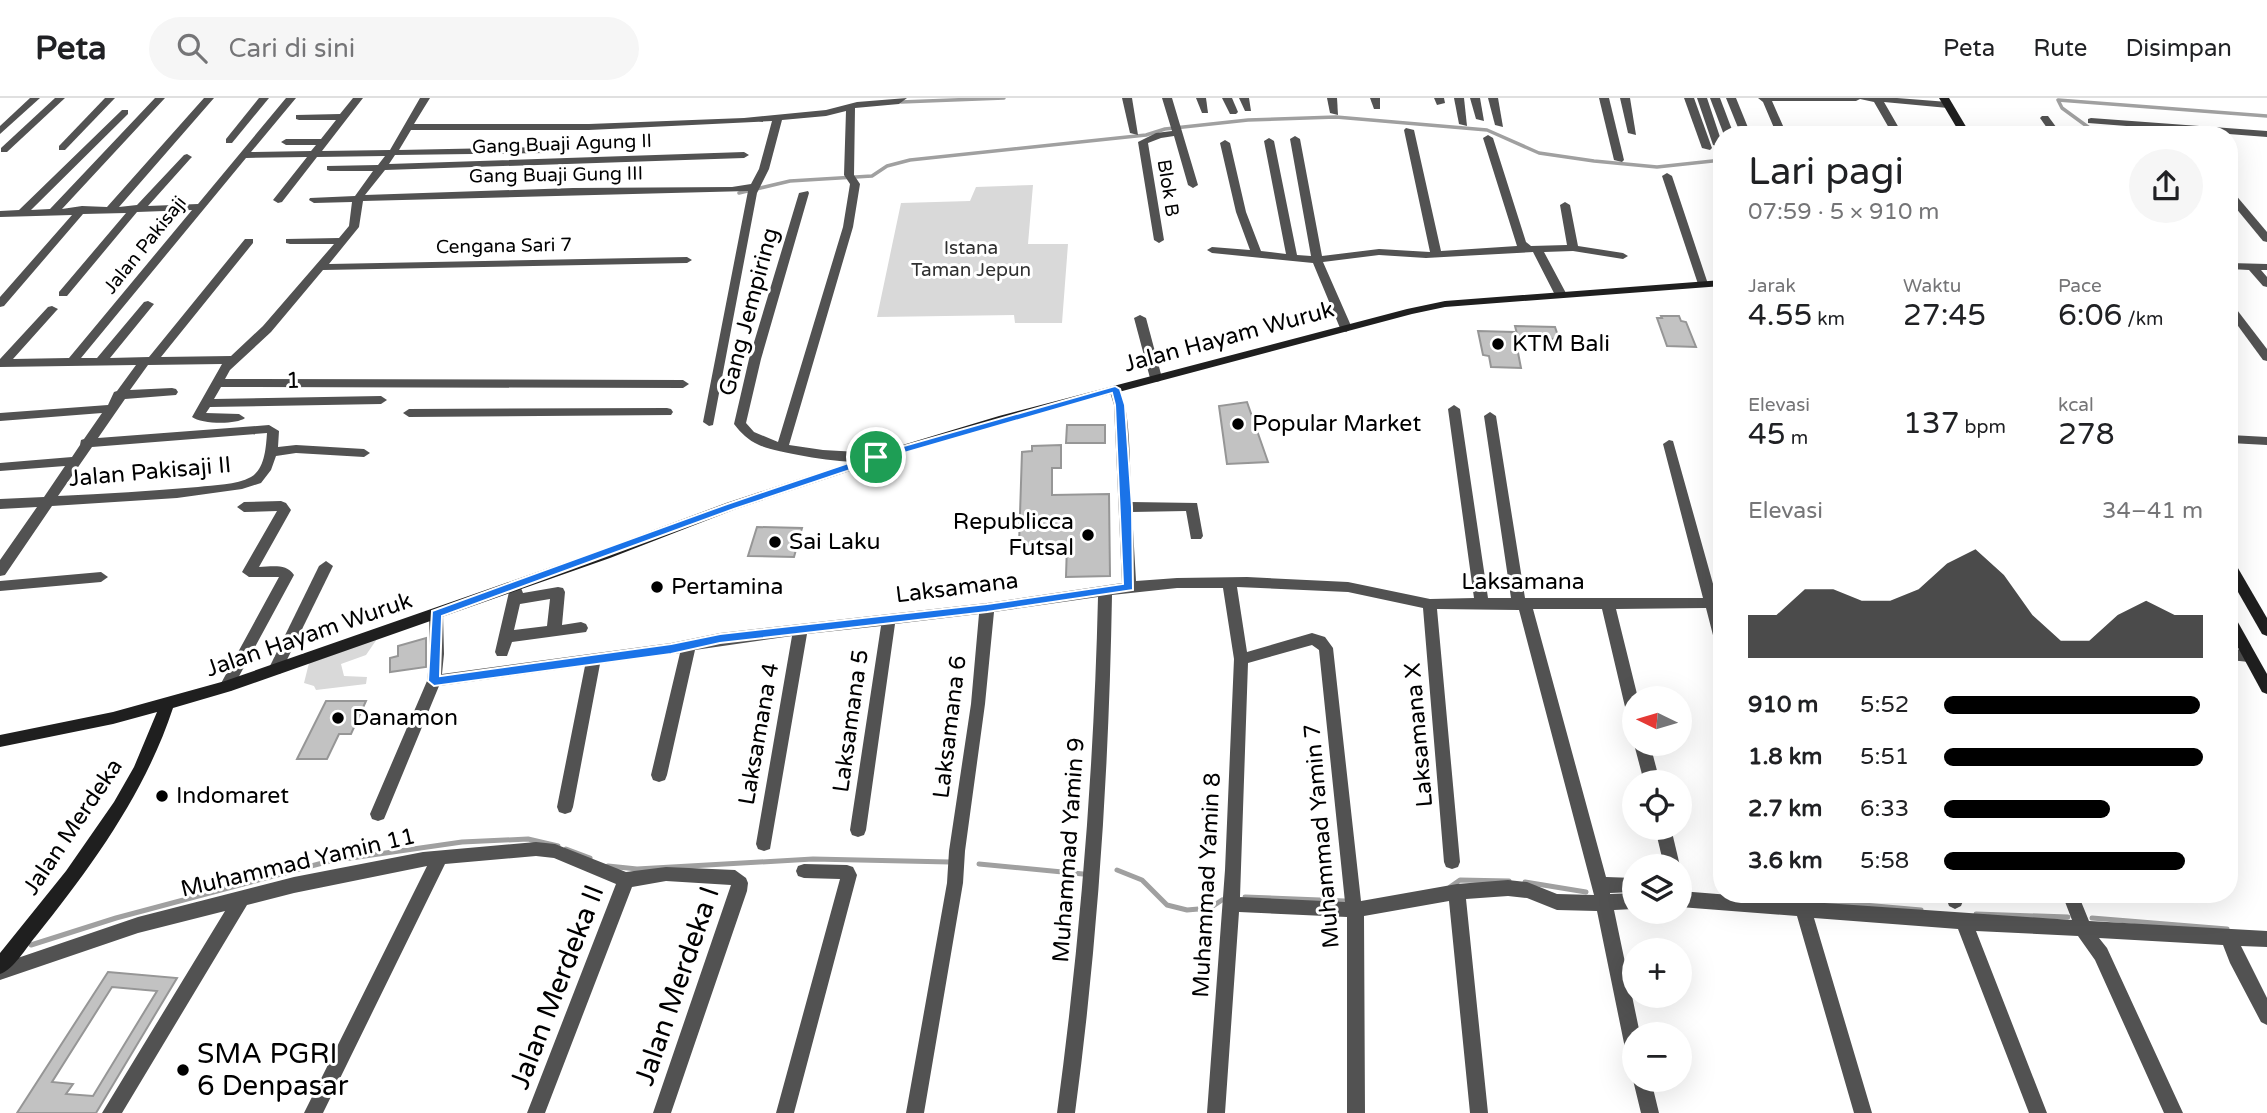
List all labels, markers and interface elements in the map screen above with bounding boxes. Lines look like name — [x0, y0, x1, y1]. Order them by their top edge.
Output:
search box — [149, 17, 639, 80]
text: Peta — [35, 29, 107, 68]
icon: search — [173, 29, 211, 67]
text: Cari di sini — [229, 33, 355, 64]
text: Peta — [1943, 34, 1995, 63]
text: Rute — [2033, 34, 2087, 63]
text: Disimpan — [2125, 34, 2232, 63]
street label: Gang Buaji Agung II — [472, 130, 652, 158]
text: Lari pagi — [1748, 149, 1904, 195]
button: share — [2129, 149, 2203, 223]
street label: Blok B — [1153, 158, 1183, 218]
street label: Gang Buaji Gung III — [469, 162, 643, 188]
street label: Jalan Pakisaji — [99, 192, 191, 298]
text: 07:59 · 5 × 910 m — [1748, 198, 1939, 226]
street label: Gang Jempiring — [713, 225, 785, 399]
street label: Cengana Sari 7 — [436, 234, 572, 258]
park label: Istana Taman Jepun — [911, 237, 1031, 281]
text: Jarak — [1748, 275, 1796, 297]
text: Waktu — [1903, 275, 1961, 297]
text: Pace — [2058, 275, 2102, 297]
street label: Jalan Hayam Wuruk — [1121, 295, 1337, 379]
text: 4.55 — [1748, 297, 1812, 334]
text: 27:45 — [1903, 297, 1986, 334]
text: 6:06 — [2058, 297, 2122, 334]
text: km — [1812, 308, 1845, 330]
text: /km — [2122, 308, 2163, 330]
place label: KTM Bali — [1512, 330, 1610, 358]
marker: KTM Bali — [1490, 336, 1506, 352]
street label: 1 — [286, 367, 300, 395]
text: Elevasi — [1748, 394, 1810, 416]
text: kcal — [2058, 394, 2094, 416]
text: 137 — [1903, 405, 1960, 442]
place label: Popular Market — [1252, 410, 1421, 438]
marker: Popular Market — [1230, 416, 1246, 432]
text: 45 — [1748, 416, 1786, 453]
text: bpm — [1960, 416, 2006, 438]
text: 278 — [2058, 416, 2115, 453]
pin — [846, 427, 906, 487]
text: m — [1786, 427, 1808, 449]
icon: arrive — [857, 438, 895, 476]
street label: Jalan Pakisaji II — [68, 451, 232, 493]
text: Elevasi — [1748, 497, 1823, 525]
text: 34–41 m — [2102, 497, 2203, 525]
place label: Republicca Futsal — [953, 508, 1074, 562]
marker: Republicca Futsal — [1080, 527, 1096, 543]
place label: Sai Laku — [789, 528, 881, 556]
marker: Sai Laku — [767, 534, 783, 550]
street label: Laksamana — [894, 567, 1020, 609]
street label: Laksamana — [1461, 568, 1585, 596]
place label: Pertamina — [671, 573, 783, 601]
marker: Pertamina — [649, 579, 665, 595]
street label: Jalan Hayam Wuruk — [202, 587, 416, 683]
street label: Laksamana 5 — [827, 648, 875, 794]
street label: Laksamana 6 — [927, 654, 973, 800]
street label: Laksamana 4 — [733, 661, 785, 807]
street label: Laksamana X — [1399, 662, 1439, 808]
north arrow — [1622, 686, 1692, 756]
map controls — [1622, 686, 1692, 1092]
text: 910 m — [1748, 691, 1818, 719]
text: 5:52 — [1860, 691, 1909, 719]
place label: Danamon — [352, 704, 458, 732]
marker: Danamon — [330, 710, 346, 726]
street label: Muhammad Yamin 7 — [1298, 722, 1346, 950]
street label: Muhammad Yamin 9 — [1047, 737, 1091, 963]
text: 1.8 km — [1748, 743, 1822, 771]
text: 5:51 — [1860, 743, 1909, 771]
street label: Jalan Merdeka — [17, 753, 129, 901]
button: locate — [1622, 770, 1692, 840]
street label: Muhammad Yamin 8 — [1187, 772, 1227, 998]
place label: Indomaret — [176, 782, 289, 810]
marker: Indomaret — [154, 788, 170, 804]
text: 2.7 km — [1748, 795, 1822, 823]
text: 6:33 — [1860, 795, 1909, 823]
street label: Muhammad Yamin 11 — [178, 822, 418, 904]
text: 3.6 km — [1748, 847, 1823, 875]
text: 5:58 — [1860, 847, 1909, 875]
button: layers — [1622, 854, 1692, 924]
street label: Jalan Merdeka II — [502, 880, 612, 1094]
street label: Jalan Merdeka I — [627, 882, 727, 1090]
button: + — [1622, 938, 1692, 1008]
button: − — [1622, 1022, 1692, 1092]
place label: SMA PGRI 6 Denpasar — [197, 1037, 349, 1103]
marker: SMA PGRI 6 Denpasar — [175, 1062, 191, 1078]

